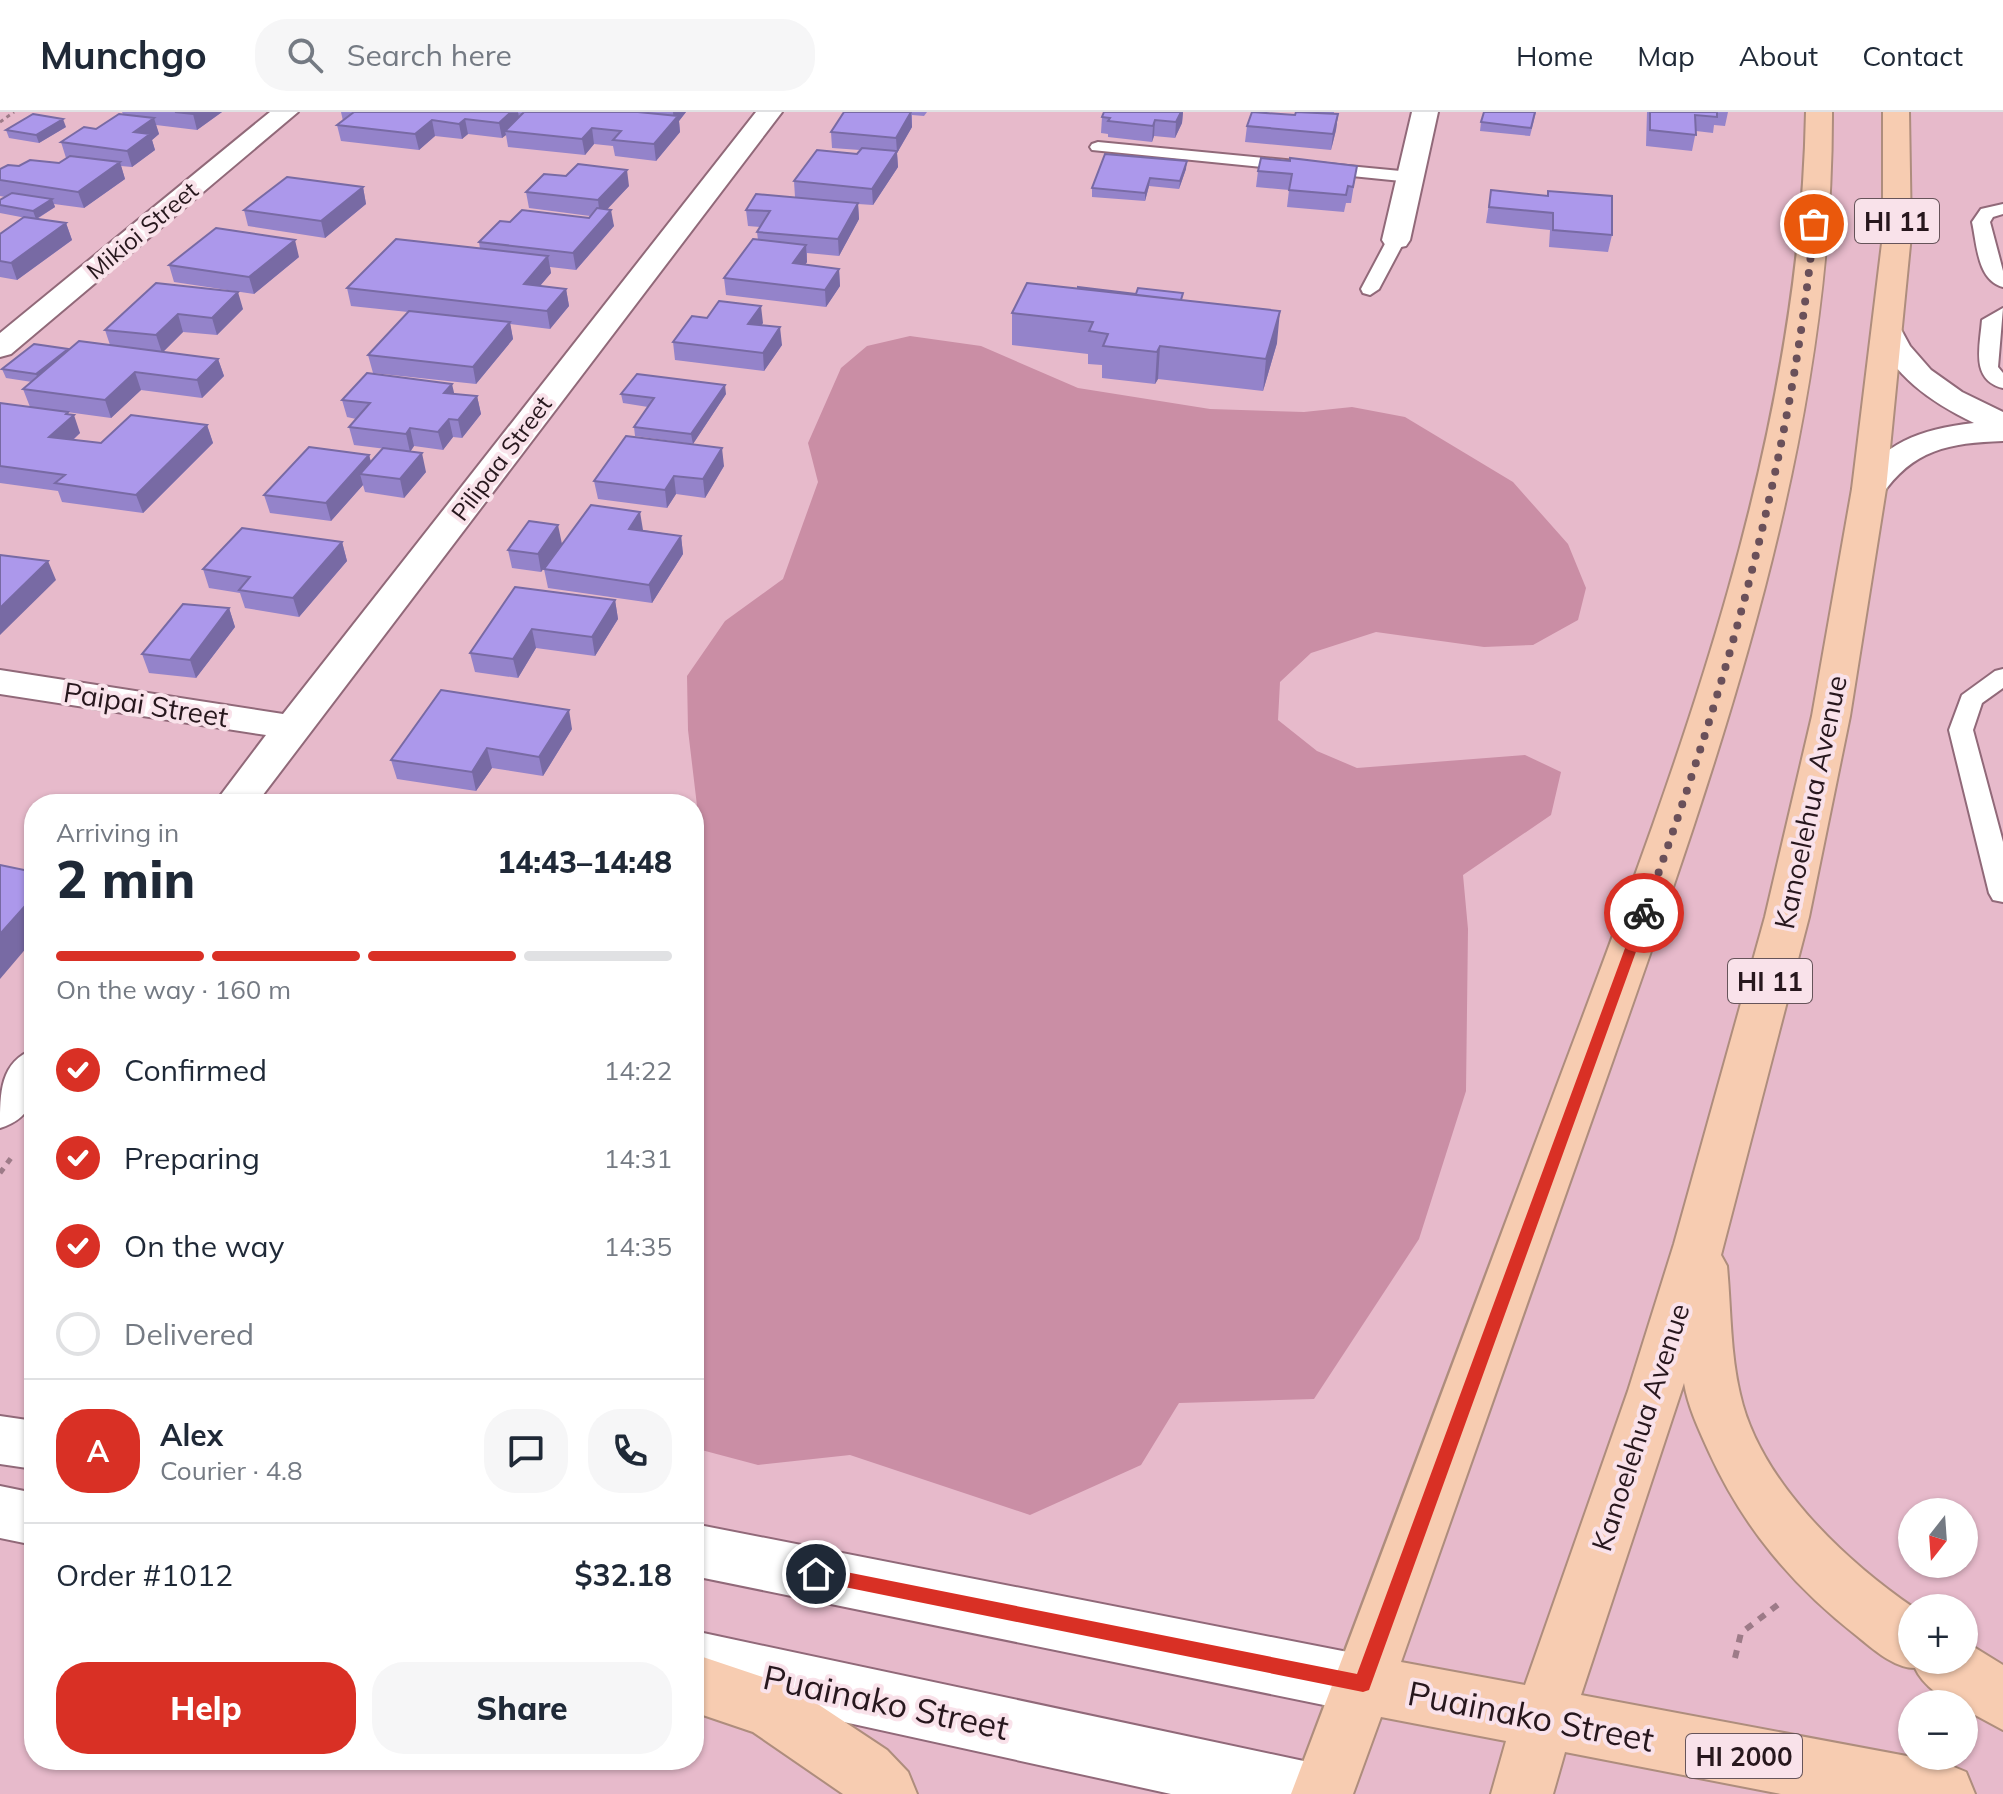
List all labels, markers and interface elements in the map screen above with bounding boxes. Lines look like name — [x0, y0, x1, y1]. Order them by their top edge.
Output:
search box — [255, 19, 815, 91]
text: Munchgo — [40, 31, 207, 79]
icon: search — [283, 33, 327, 77]
text: Search here — [347, 36, 512, 74]
text: Home — [1516, 38, 1593, 73]
text: Map — [1637, 38, 1695, 73]
text: About — [1739, 38, 1818, 73]
text: Contact — [1862, 38, 1963, 73]
street label: Mikioi Street — [80, 175, 204, 285]
pin — [1780, 190, 1848, 258]
road number: HI 11 — [1855, 199, 1939, 243]
icon: bag — [1792, 202, 1836, 246]
street label: Pilipaa Street — [444, 390, 558, 526]
street label: Kanoelehua Avenue — [1766, 672, 1854, 932]
street label: Paipai Street — [61, 674, 231, 734]
text: Arriving in — [56, 816, 179, 849]
text: 14:43–14:48 — [497, 843, 672, 881]
text: 2 min — [56, 846, 195, 911]
courier — [1604, 873, 1684, 953]
icon: bike — [1622, 891, 1666, 935]
road number: HI 11 — [1728, 959, 1812, 1003]
text: On the way · 160 m — [56, 973, 291, 1006]
icon: check — [56, 1048, 100, 1092]
text: Confirmed — [124, 1051, 267, 1089]
text: 14:22 — [604, 1054, 672, 1087]
icon: check — [56, 1136, 100, 1180]
text: Preparing — [124, 1139, 260, 1177]
text: 14:31 — [604, 1142, 672, 1175]
icon: check — [56, 1224, 100, 1268]
text: On the way — [124, 1227, 284, 1265]
text: 14:35 — [604, 1230, 672, 1263]
street label: Kanoelehua Avenue — [1583, 1299, 1697, 1555]
text: Delivered — [124, 1315, 254, 1353]
button: chat — [484, 1409, 568, 1493]
button: phone — [588, 1409, 672, 1493]
text: Alex — [160, 1416, 223, 1454]
text: A — [87, 1432, 109, 1470]
text: Courier · 4.8 — [160, 1454, 303, 1487]
north arrow — [1898, 1498, 1978, 1578]
map controls — [1898, 1498, 1978, 1770]
pin — [782, 1540, 850, 1608]
icon: home — [794, 1552, 838, 1596]
text: Order #1012 — [56, 1556, 233, 1594]
text: $32.18 — [575, 1556, 672, 1594]
button: + — [1898, 1594, 1978, 1674]
street label: Puainako Street — [759, 1655, 1013, 1749]
button: Help — [56, 1662, 356, 1754]
button: Share — [372, 1662, 672, 1754]
street label: Puainako Street — [1404, 1671, 1658, 1761]
button: − — [1898, 1690, 1978, 1770]
road number: HI 2000 — [1686, 1734, 1802, 1778]

